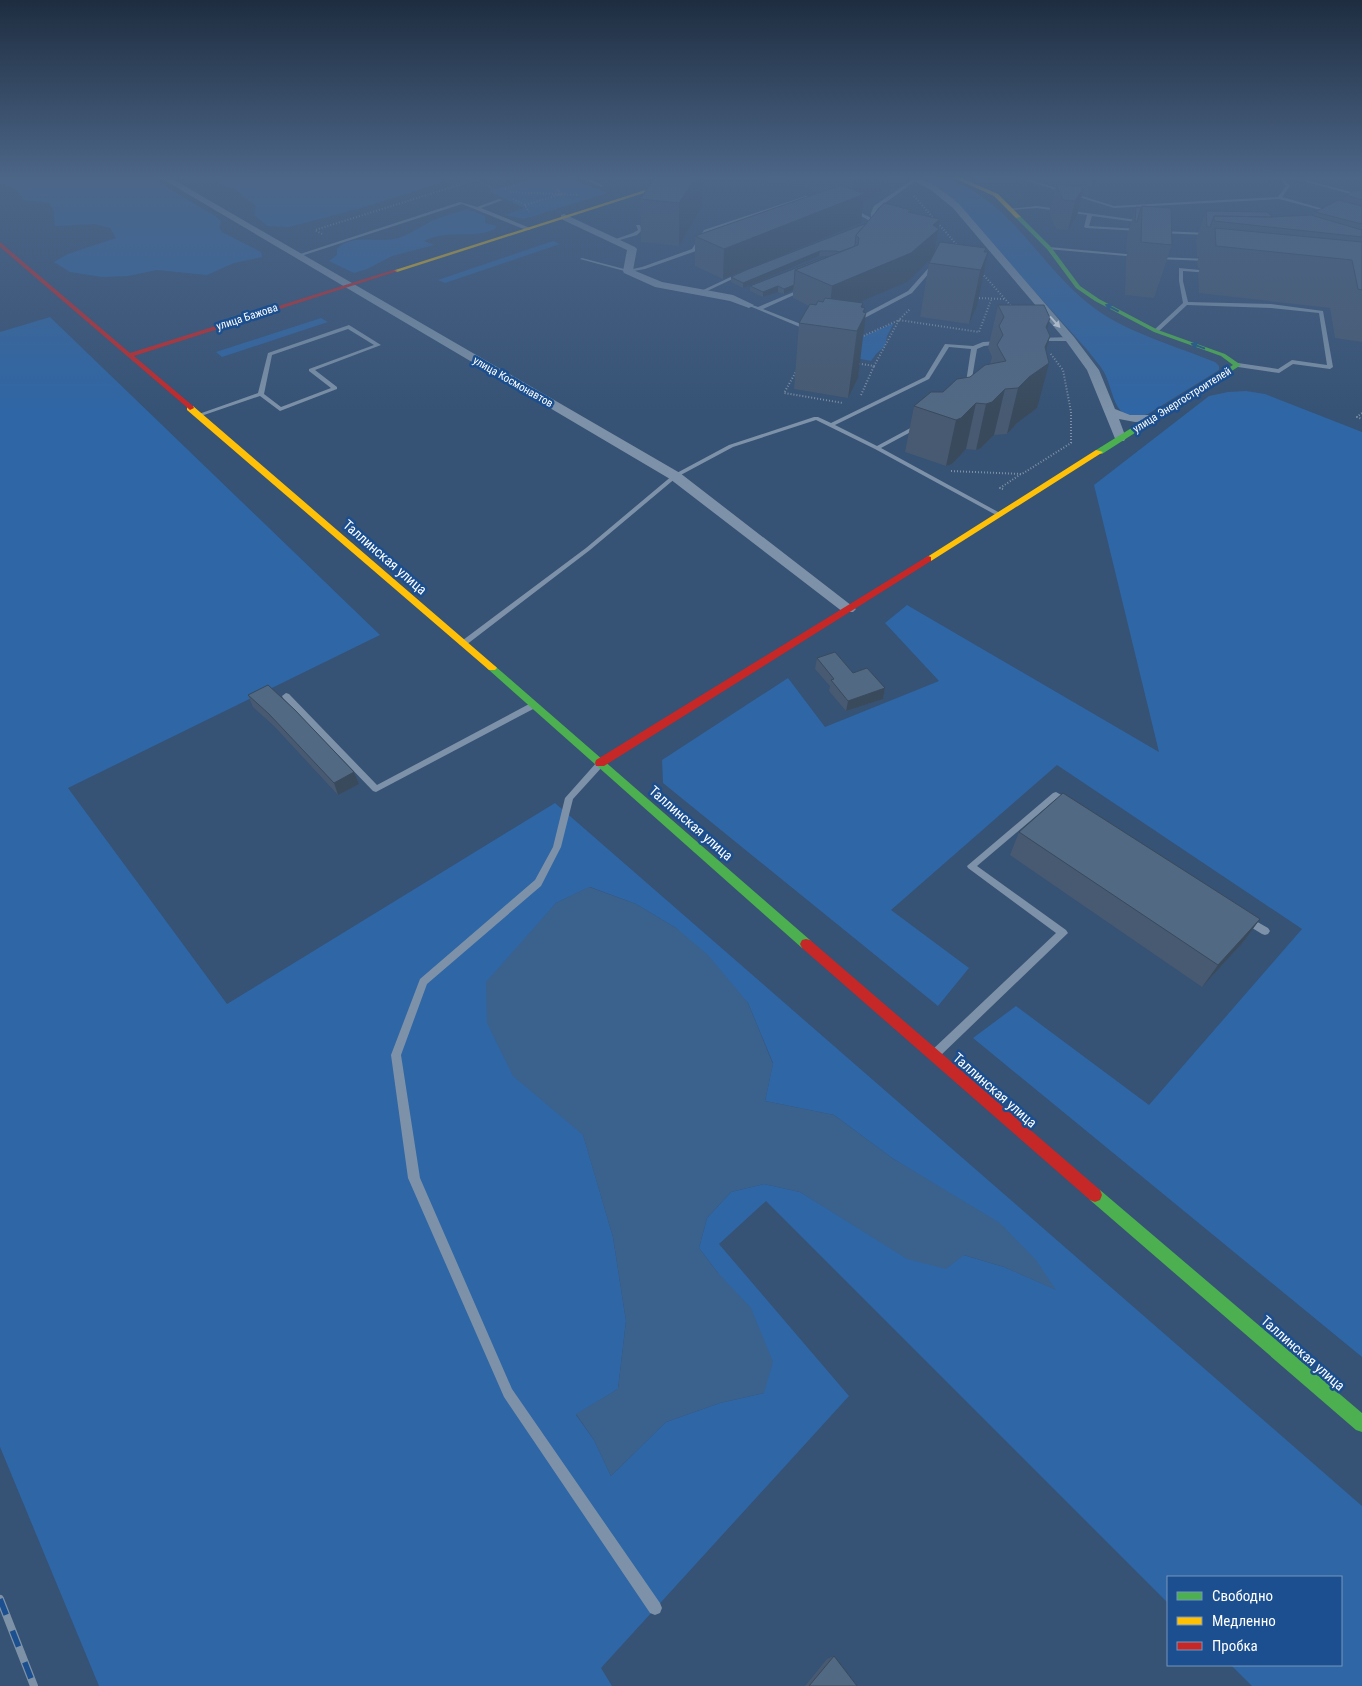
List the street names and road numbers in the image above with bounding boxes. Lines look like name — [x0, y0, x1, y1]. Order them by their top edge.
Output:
street label: улица Бажова — [215, 301, 279, 333]
street label: улица Космонавтов — [471, 354, 555, 410]
street label: улица Энергостроителей — [1130, 364, 1234, 436]
street label: Таллинская улица — [340, 516, 430, 598]
street label: Таллинская улица — [646, 782, 736, 864]
street label: Таллинская улица — [950, 1049, 1040, 1131]
street label: Таллинская улица — [1258, 1312, 1348, 1394]

